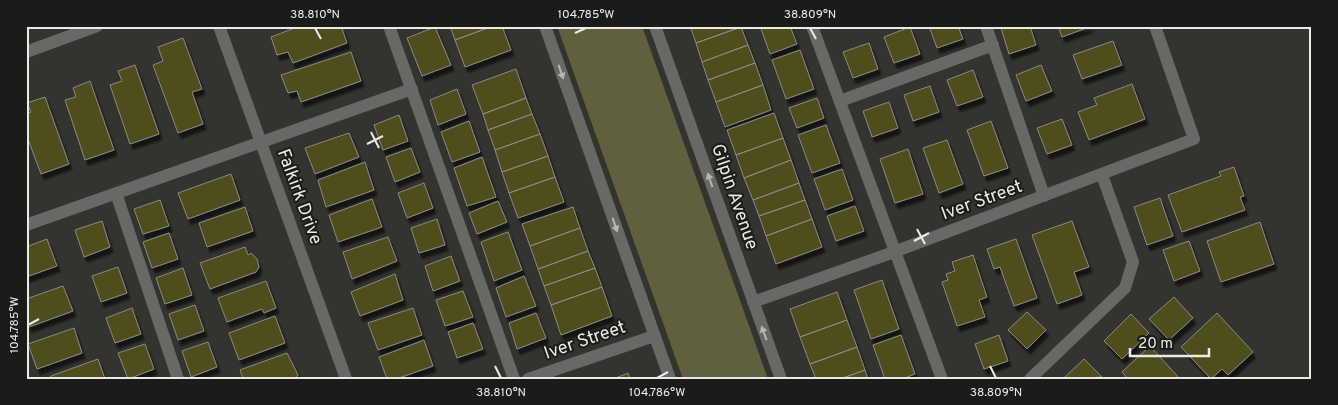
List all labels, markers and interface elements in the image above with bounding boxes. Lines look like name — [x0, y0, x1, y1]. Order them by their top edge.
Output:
text: 38.810°N — [290, 7, 340, 23]
text: 104.785°W — [558, 7, 614, 23]
text: 38.809°N — [784, 7, 836, 23]
one-way arrow — [557, 65, 565, 80]
street label: Gilpin Avenue — [705, 141, 763, 253]
street label: Falkirk Drive — [271, 146, 327, 248]
one-way arrow — [706, 172, 714, 187]
street label: Iver Street — [938, 176, 1026, 226]
one-way arrow — [612, 218, 619, 233]
text: 104.785°W — [7, 297, 23, 353]
street label: Iver Street — [541, 316, 629, 366]
one-way arrow — [760, 325, 768, 340]
scale bar — [1130, 325, 1209, 357]
text: 20 m — [1138, 335, 1173, 354]
text: 38.810°N — [476, 385, 526, 401]
text: 104.786°W — [629, 385, 685, 401]
text: 38.809°N — [970, 385, 1022, 401]

